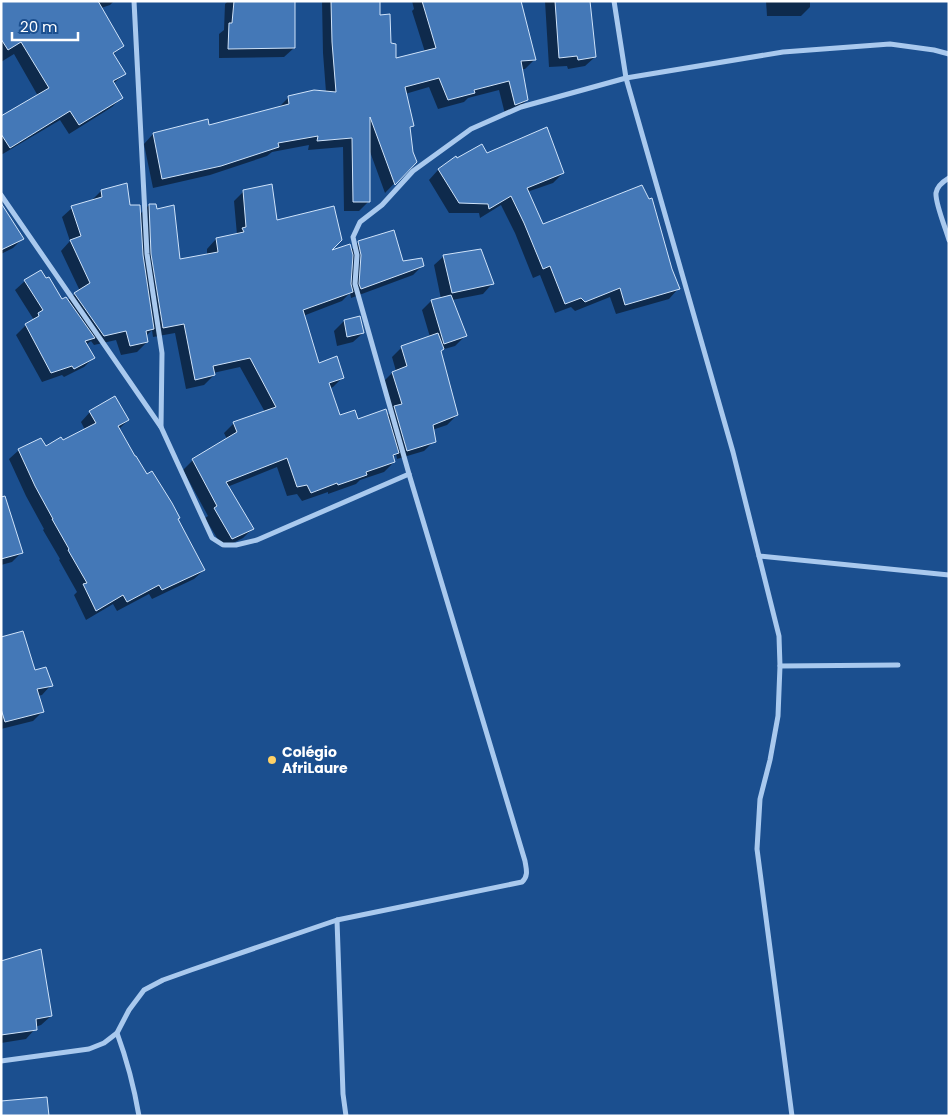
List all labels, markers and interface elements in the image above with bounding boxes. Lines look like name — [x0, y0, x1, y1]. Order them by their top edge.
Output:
scale bar — [12, 10, 79, 42]
text: 20 m — [20, 16, 58, 37]
place label: Colégio AfriLaure — [282, 742, 348, 778]
marker: Colégio AfriLaure — [266, 754, 278, 766]

